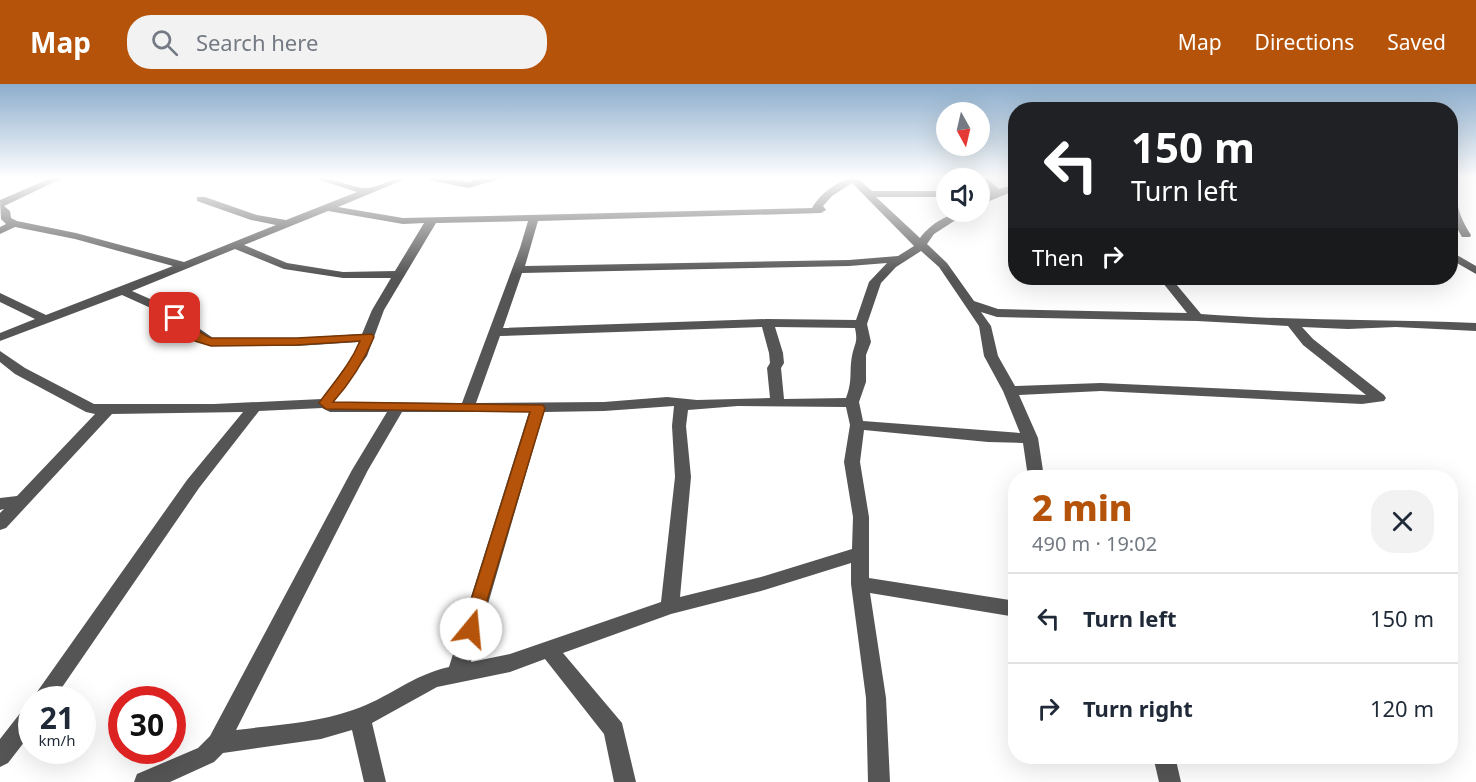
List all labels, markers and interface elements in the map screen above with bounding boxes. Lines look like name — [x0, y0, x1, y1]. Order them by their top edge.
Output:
search box — [127, 15, 547, 69]
text: Map — [30, 23, 91, 61]
icon: search — [148, 26, 181, 59]
text: Search here — [196, 27, 318, 57]
text: Map — [1178, 28, 1222, 56]
text: Directions — [1255, 28, 1354, 56]
text: Saved — [1387, 28, 1446, 56]
north arrow — [936, 102, 990, 156]
map controls — [936, 102, 990, 222]
text: 150 m — [1131, 118, 1255, 175]
icon: left — [1032, 126, 1110, 204]
button: sound — [936, 168, 990, 222]
text: Turn left — [1131, 172, 1237, 209]
icon: right — [1096, 240, 1129, 273]
text: Then — [1032, 242, 1084, 272]
pin — [149, 292, 200, 343]
icon: arrive — [158, 301, 191, 334]
text: 2 min — [1032, 483, 1133, 532]
button: close — [1371, 490, 1434, 553]
text: 490 m · 19:02 — [1032, 530, 1157, 557]
position arrow — [439, 597, 503, 661]
icon: left — [1032, 602, 1065, 635]
text: Turn left — [1083, 603, 1177, 633]
text: 150 m — [1370, 603, 1434, 633]
speed limit sign: 30 — [108, 686, 186, 764]
icon: right — [1032, 692, 1065, 725]
text: Turn right — [1083, 693, 1193, 723]
text: 120 m — [1370, 693, 1434, 723]
text: 21 — [40, 697, 74, 738]
text: km/h — [39, 730, 75, 750]

